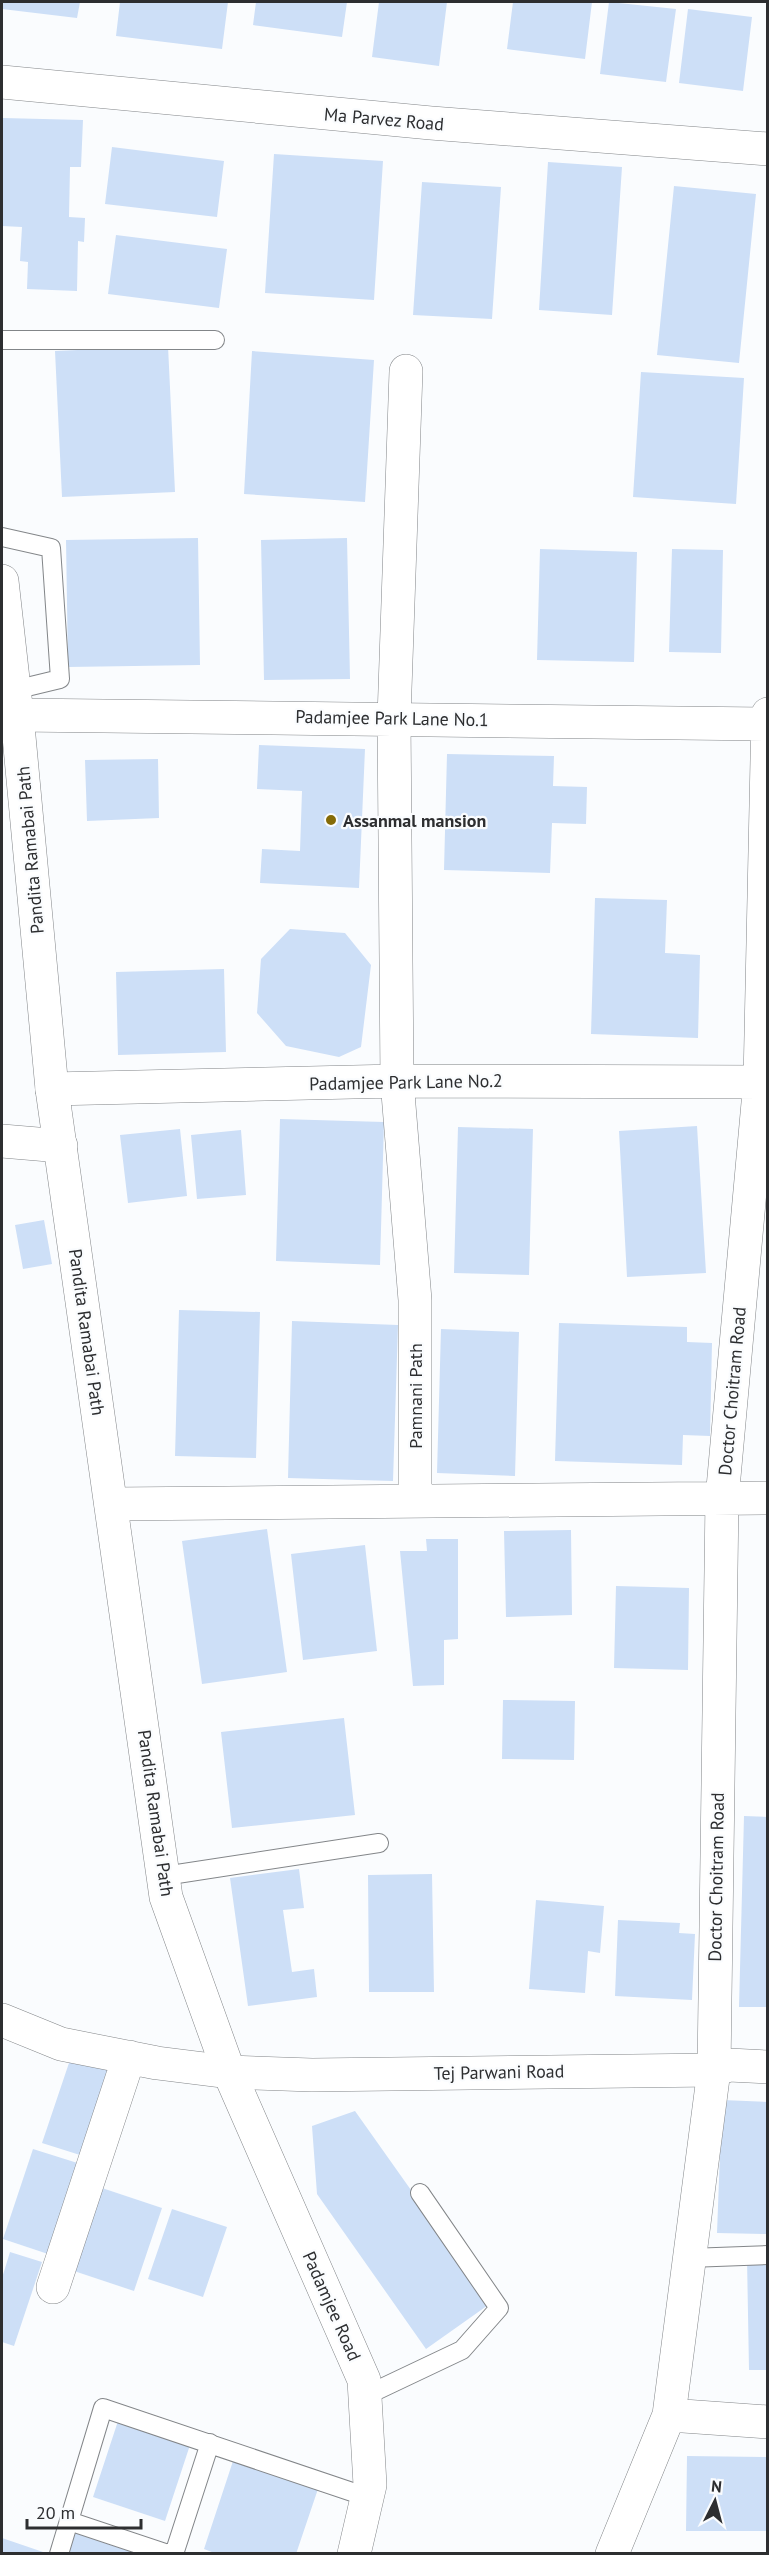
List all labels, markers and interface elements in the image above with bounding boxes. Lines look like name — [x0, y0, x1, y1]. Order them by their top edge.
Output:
street label: Ma Parvez Road — [323, 102, 445, 136]
street label: Padamjee Park Lane No.1 — [295, 705, 489, 731]
street label: Pandita Ramabai Path — [11, 765, 49, 935]
place label: Assanmal mansion — [343, 809, 486, 832]
marker: Assanmal mansion — [324, 813, 338, 827]
street label: Padamjee Park Lane No.2 — [309, 1069, 503, 1095]
street label: Pandita Ramabai Path — [64, 1247, 110, 1417]
street label: Doctor Choitram Road — [713, 1306, 751, 1476]
street label: Pamnani Path — [404, 1343, 427, 1449]
street label: Pandita Ramabai Path — [133, 1728, 179, 1898]
street label: Doctor Choitram Road — [703, 1792, 729, 1962]
street label: Tej Parwani Road — [433, 2059, 565, 2085]
street label: Padamjee Road — [298, 2248, 366, 2364]
north arrow — [685, 2471, 745, 2531]
text: N — [710, 2476, 723, 2497]
scale bar — [27, 2492, 141, 2530]
text: 20 m — [36, 2501, 75, 2524]

